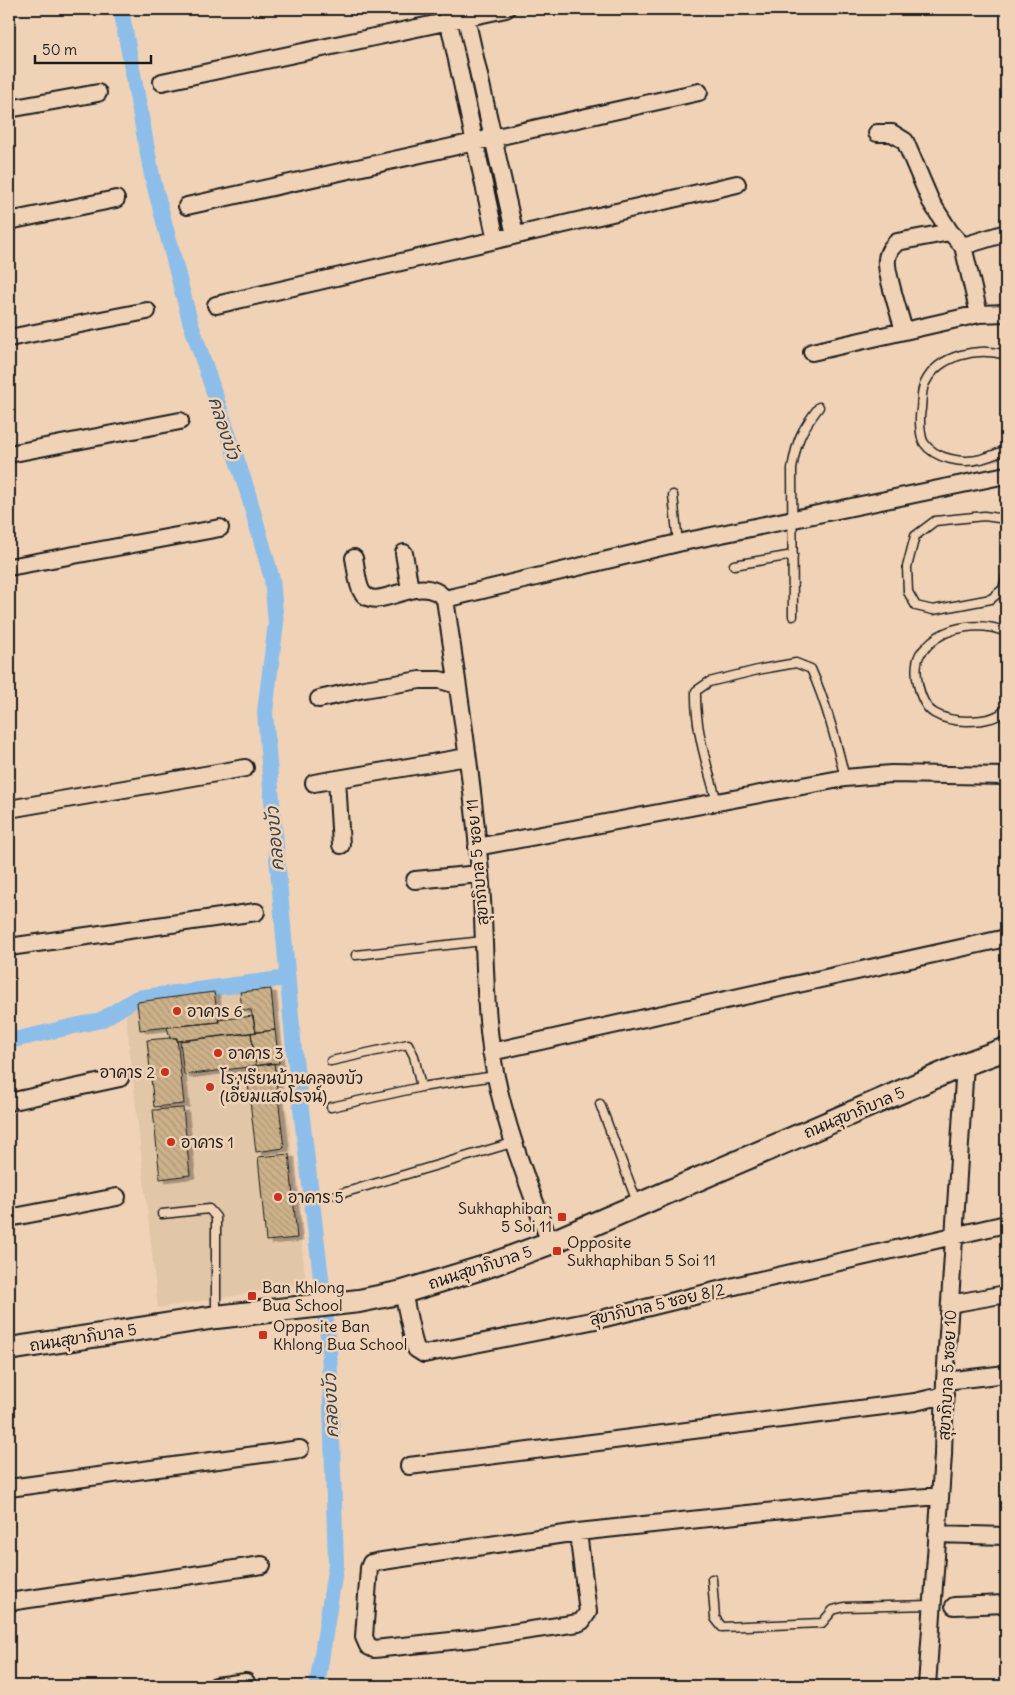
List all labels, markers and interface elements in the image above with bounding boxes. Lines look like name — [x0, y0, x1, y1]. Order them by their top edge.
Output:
scale bar — [35, 32, 151, 64]
text: 50 m — [42, 40, 77, 59]
water label: คลองบัว — [204, 394, 246, 463]
street label: สุขาภิบาล 5 ซอย 11 — [462, 798, 495, 926]
water label: คลองบัว — [260, 805, 289, 872]
place label: อาคาร 6 — [187, 1001, 243, 1021]
marker: อาคาร 6 — [171, 1005, 183, 1017]
place label: อาคาร 3 — [228, 1043, 284, 1063]
marker: อาคาร 3 — [212, 1047, 224, 1059]
place label: อาคาร 2 — [100, 1062, 155, 1082]
marker: อาคาร 2 — [159, 1066, 171, 1078]
place label: โรงเรียนบ้านคลองบัว (เอี่ยมแสงโรจน์) — [220, 1067, 363, 1106]
marker: โรงเรียนบ้านคลองบัว (เอี่ยมแสงโรจน์) — [204, 1081, 216, 1093]
street label: ถนนสุขาภิบาล 5 — [800, 1082, 909, 1145]
place label: อาคาร 1 — [181, 1132, 234, 1152]
marker: อาคาร 1 — [165, 1136, 177, 1148]
place label: อาคาร 5 — [288, 1187, 344, 1207]
marker: อาคาร 5 — [272, 1191, 284, 1203]
place label: Sukhaphiban 5 Soi 11 — [458, 1198, 552, 1236]
marker: Sukhaphiban 5 Soi 11 — [556, 1211, 568, 1223]
place label: Opposite Sukhaphiban 5 Soi 11 — [567, 1232, 716, 1270]
street label: ถนนสุขาภิบาล 5 — [426, 1241, 535, 1296]
marker: Opposite Sukhaphiban 5 Soi 11 — [551, 1245, 563, 1257]
place label: Ban Khlong Bua School — [262, 1277, 345, 1315]
street label: สุขาภิบาล 5 ซอย 8/2 — [588, 1279, 727, 1332]
marker: Ban Khlong Bua School — [246, 1290, 258, 1302]
street label: สุขาภิบาล 5 ซอย 10 — [934, 1309, 963, 1441]
place label: Opposite Ban Khlong Bua School — [273, 1316, 407, 1354]
street label: ถนนสุขาภิบาล 5 — [28, 1319, 138, 1358]
marker: Opposite Ban Khlong Bua School — [257, 1329, 269, 1341]
water label: คลองบัว — [318, 1372, 343, 1438]

